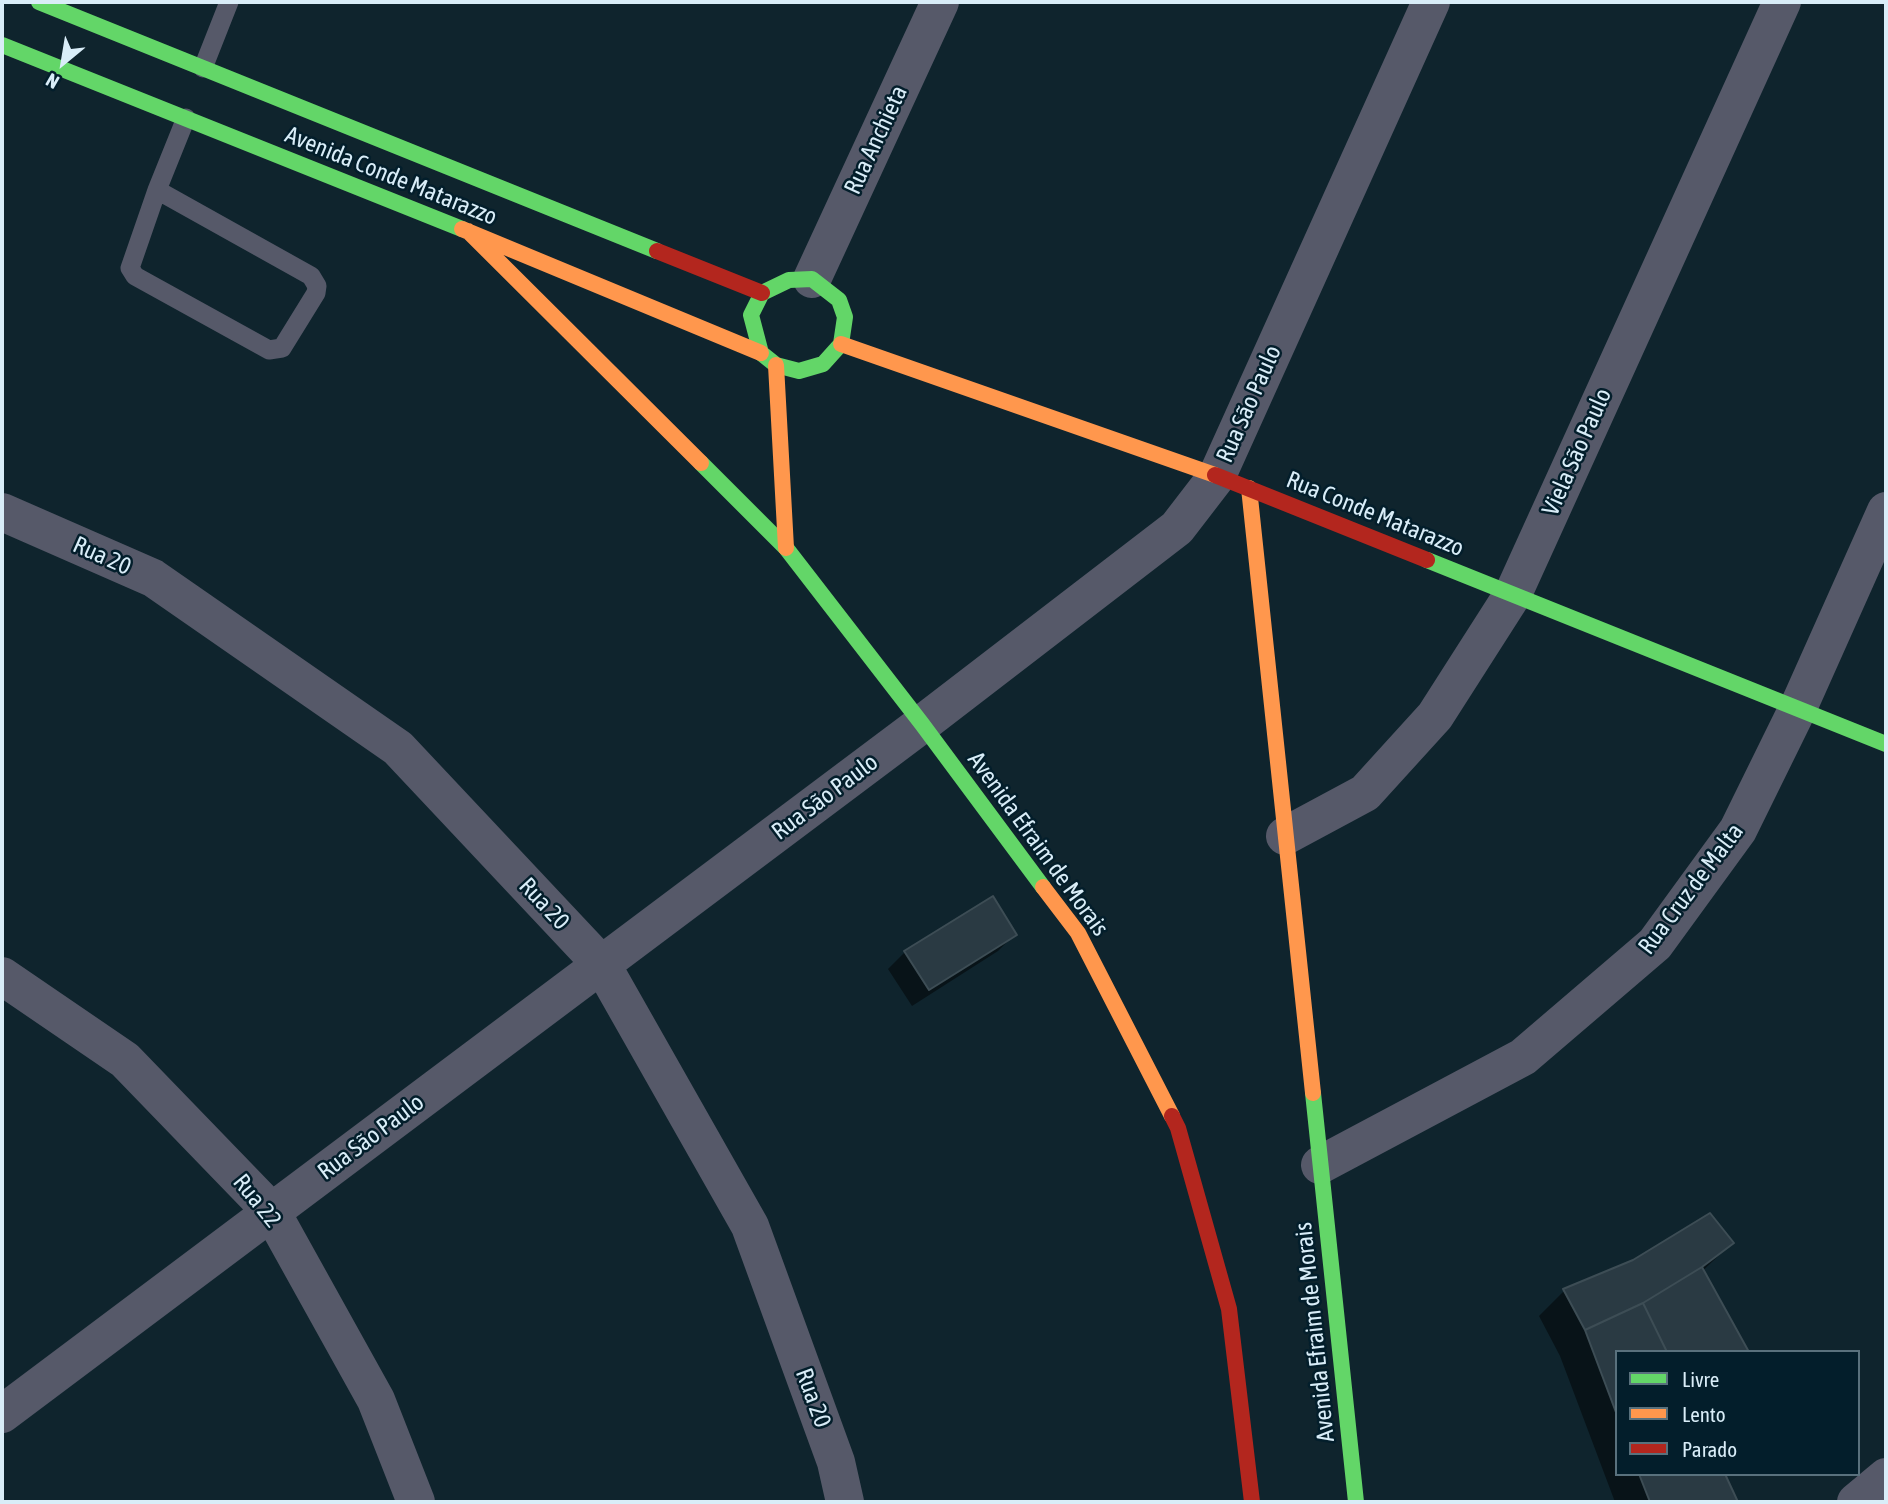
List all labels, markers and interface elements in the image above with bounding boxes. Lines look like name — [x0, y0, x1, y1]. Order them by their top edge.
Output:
north arrow — [28, 28, 98, 98]
text: N — [42, 69, 63, 94]
street label: Rua Anchieta — [838, 81, 914, 199]
street label: Avenida Conde Matarazzo — [281, 120, 501, 232]
street label: Rua São Paulo — [1210, 341, 1288, 467]
street label: Viela São Paulo — [1536, 384, 1618, 520]
street label: Rua Conde Matarazzo — [1282, 465, 1468, 563]
street label: Rua 20 — [68, 531, 136, 581]
street label: Avenida Efraim de Morais — [962, 746, 1114, 942]
street label: Rua São Paulo — [766, 748, 884, 846]
street label: Rua Cruz de Malta — [1632, 818, 1750, 960]
street label: Rua 20 — [513, 872, 575, 936]
street label: Rua São Paulo — [312, 1088, 430, 1186]
street label: Rua 22 — [227, 1168, 287, 1234]
street label: Avenida Efraim de Morais — [1289, 1221, 1341, 1443]
legend — [1615, 1350, 1860, 1476]
street label: Rua 20 — [789, 1365, 837, 1431]
text: Livre — [1682, 1367, 1719, 1391]
text: Lento — [1682, 1402, 1726, 1426]
text: Parado — [1682, 1437, 1737, 1461]

